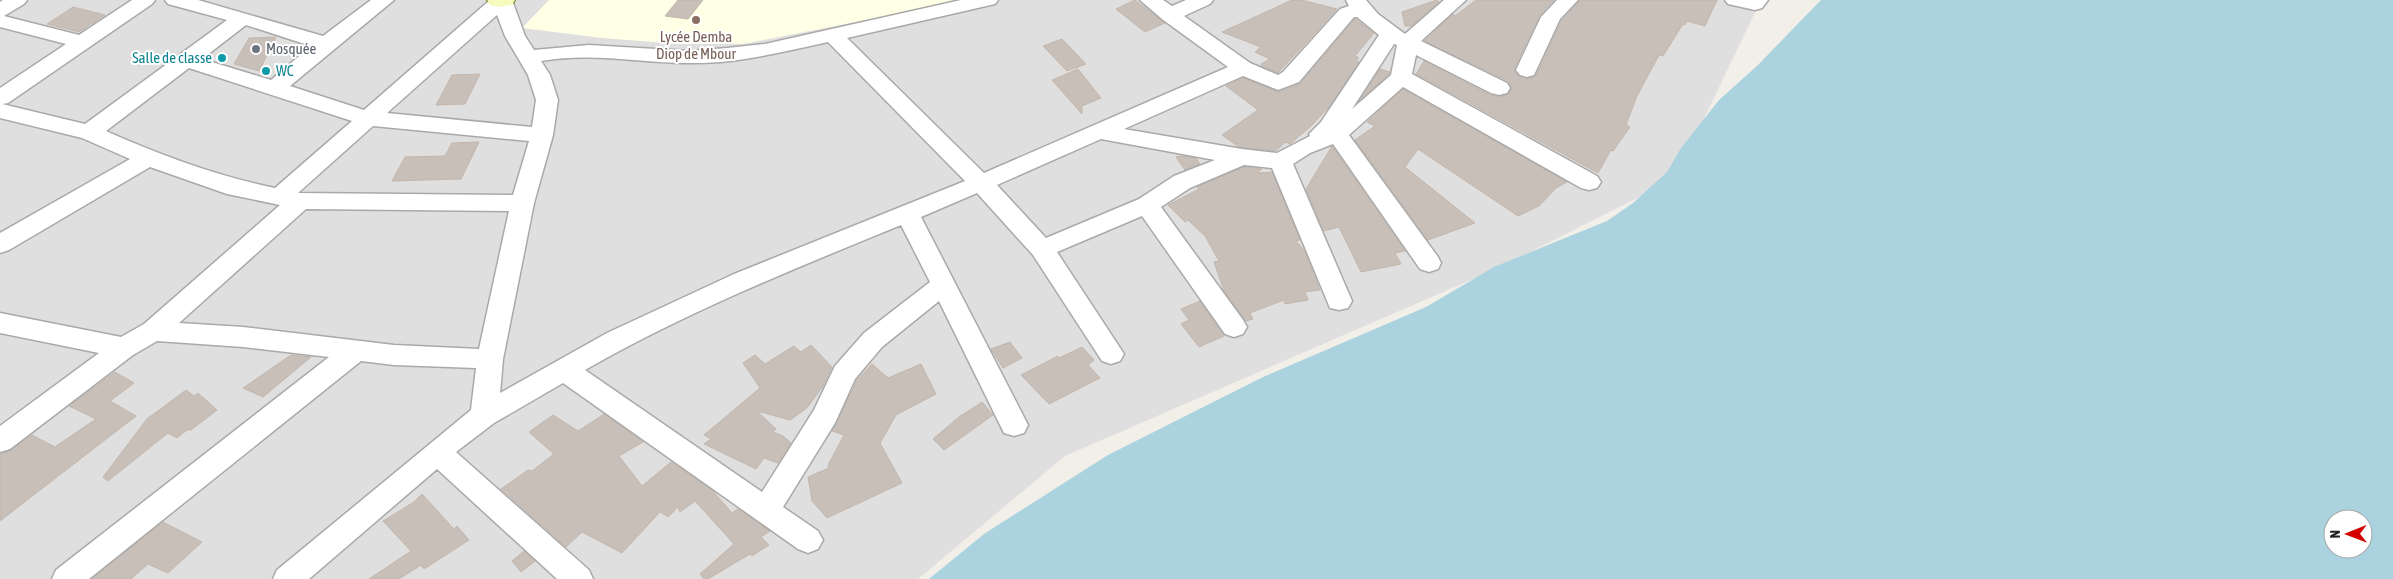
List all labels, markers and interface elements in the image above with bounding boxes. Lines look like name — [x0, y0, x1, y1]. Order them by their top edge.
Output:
marker: Lycée Demba Diop de Mbour — [690, 14, 702, 26]
place label: Lycée Demba Diop de Mbour — [656, 28, 737, 62]
place label: Mosquée — [266, 40, 316, 57]
marker: Mosquée — [250, 43, 262, 55]
place label: Salle de classe — [132, 49, 212, 66]
marker: Salle de classe — [216, 52, 228, 64]
place label: WC — [276, 62, 294, 79]
marker: WC — [260, 65, 272, 77]
north arrow — [2323, 509, 2373, 559]
text: N — [2327, 530, 2343, 538]

